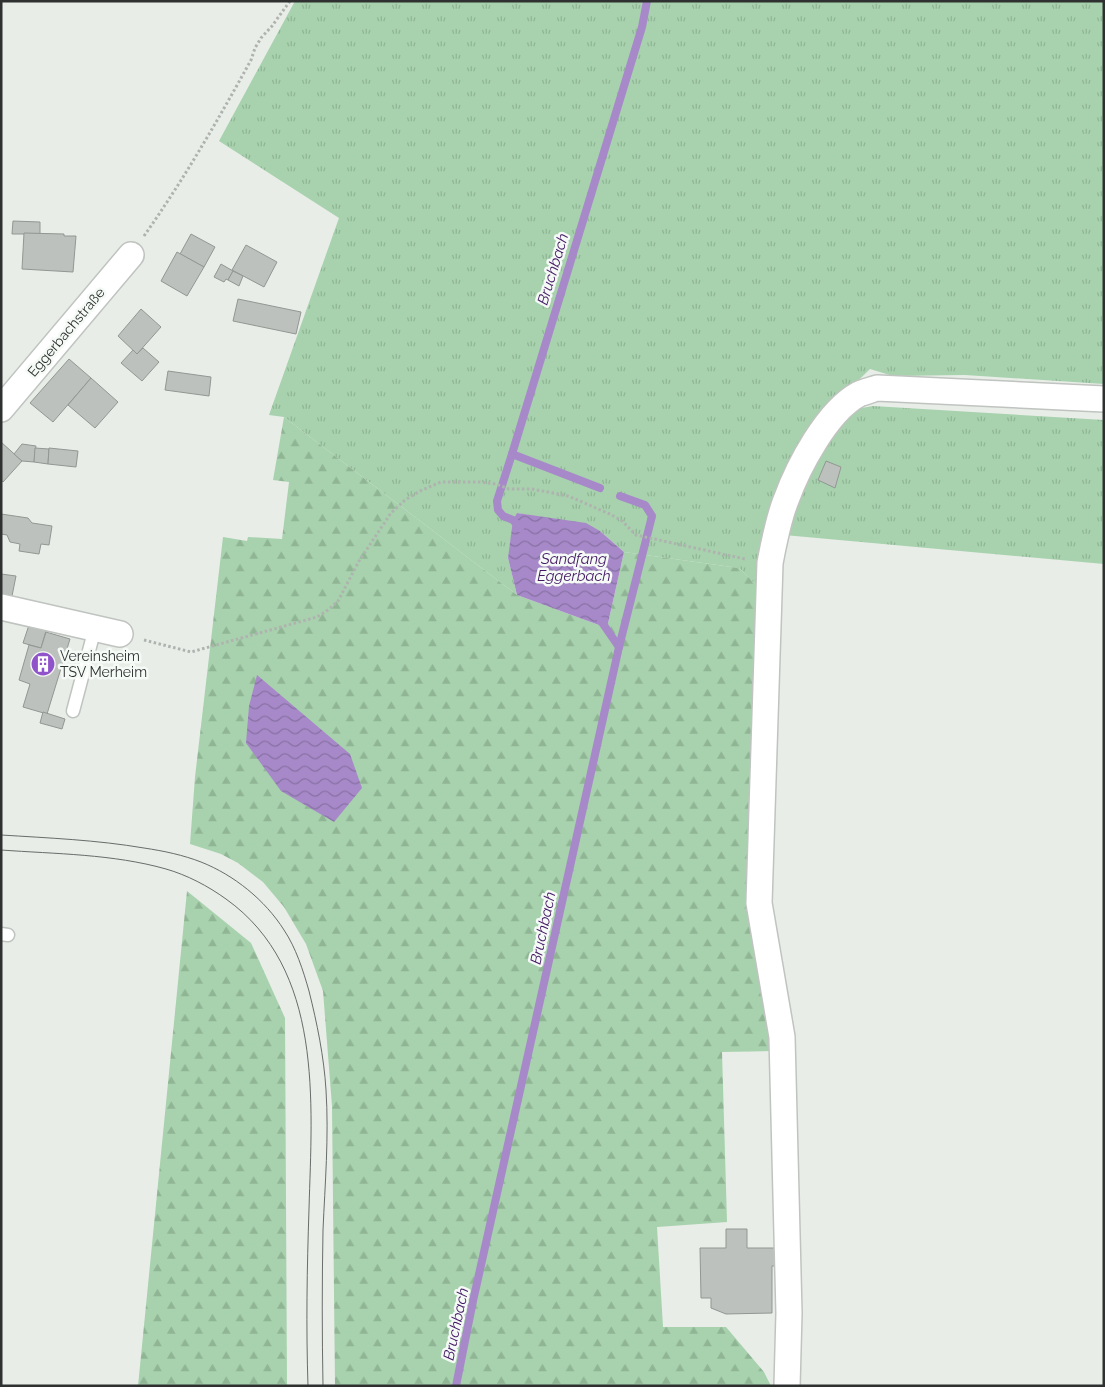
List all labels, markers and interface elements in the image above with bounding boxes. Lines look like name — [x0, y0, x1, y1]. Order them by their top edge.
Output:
water label: Bruchbach — [534, 231, 572, 307]
street label: Eggerbachstraße — [24, 284, 108, 380]
water label: Sandfang Eggerbach — [537, 550, 611, 585]
place label: Vereinsheim TSV Merheim — [60, 648, 147, 680]
building icon: Vereinsheim TSV Merheim — [30, 651, 56, 677]
water label: Bruchbach — [527, 890, 559, 966]
water label: Bruchbach — [440, 1286, 472, 1362]

